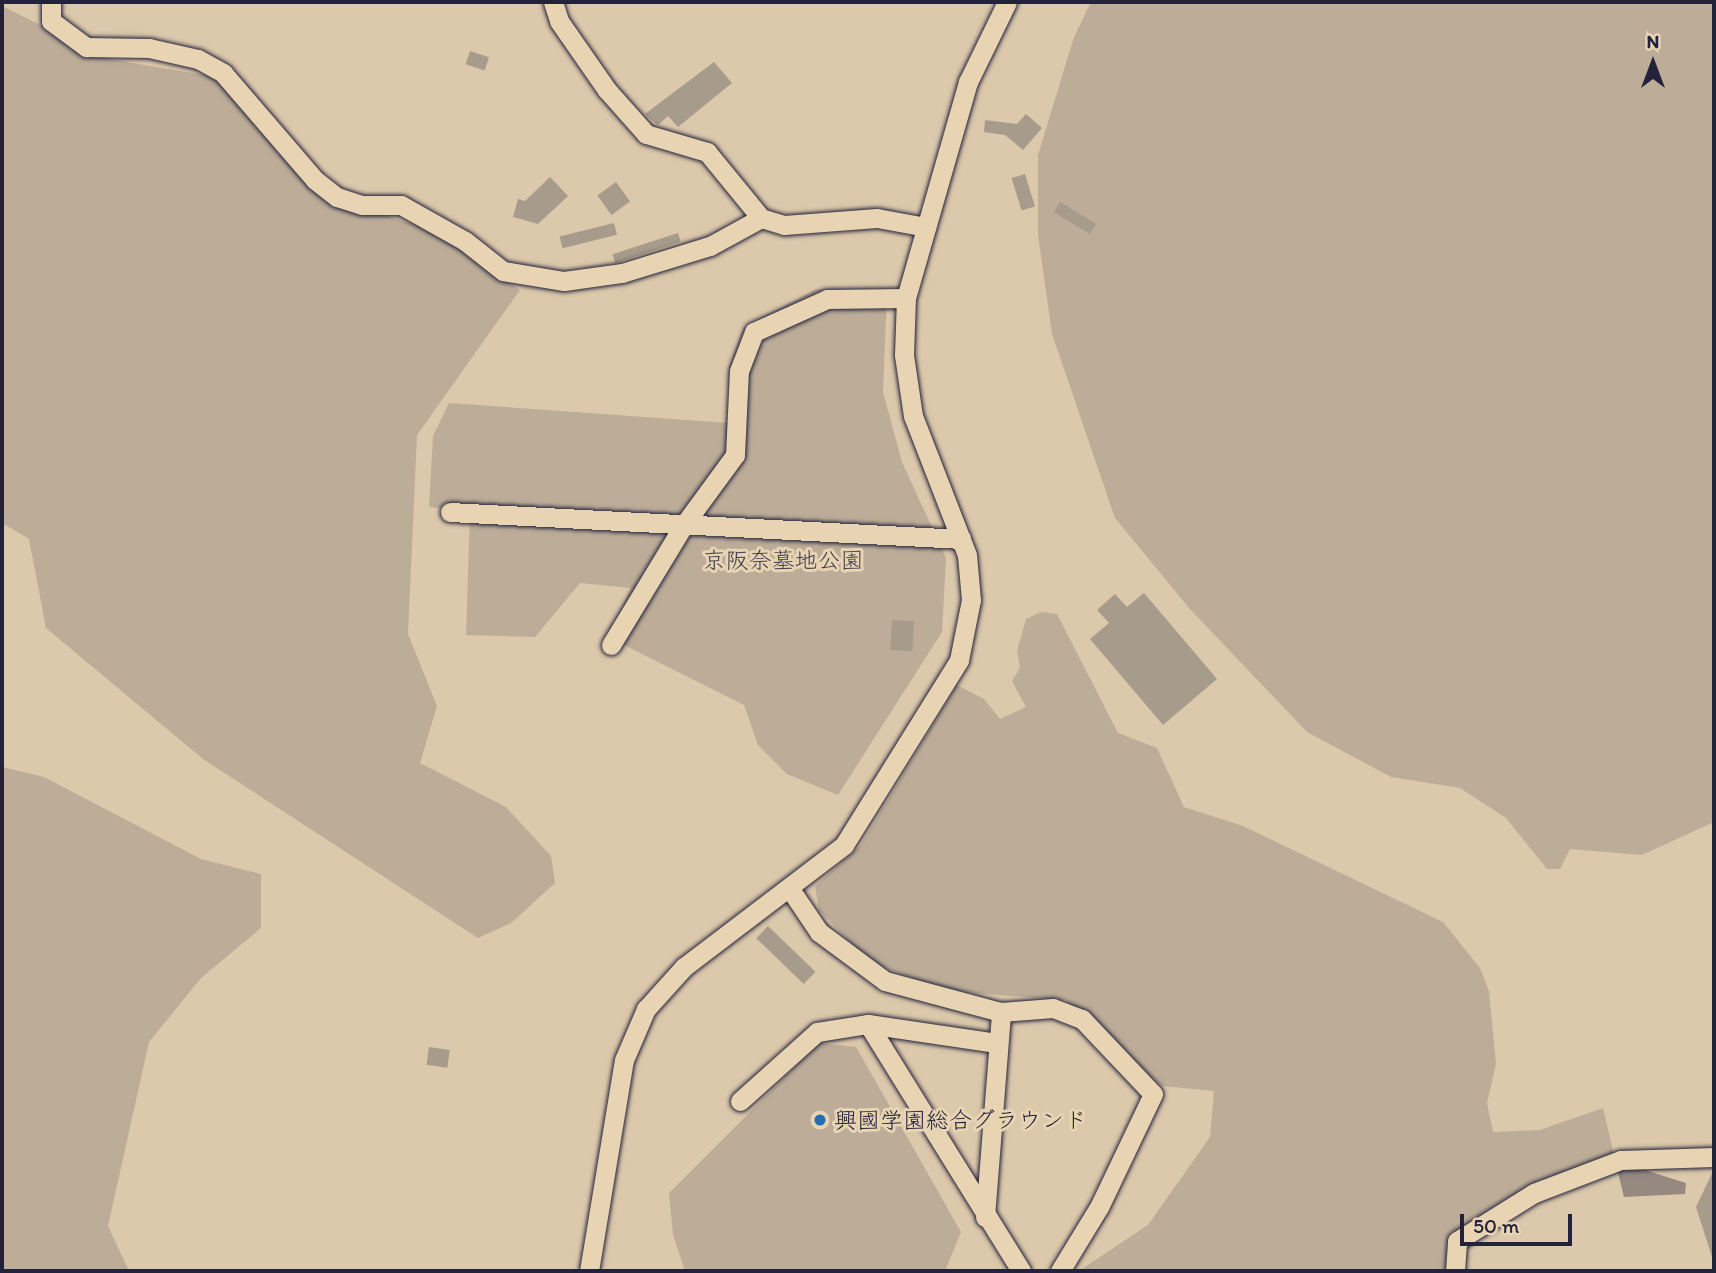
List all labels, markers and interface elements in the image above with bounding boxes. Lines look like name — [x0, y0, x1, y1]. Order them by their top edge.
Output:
north arrow — [1618, 28, 1688, 98]
text: N — [1647, 30, 1659, 53]
park label: 京阪奈墓地公園 — [703, 546, 863, 574]
place label: 興國学園総合グラウンド — [834, 1106, 1087, 1134]
marker: 興國学園総合グラウンド — [812, 1112, 828, 1128]
scale bar — [1464, 1200, 1576, 1244]
text: 50 m — [1473, 1213, 1519, 1238]

